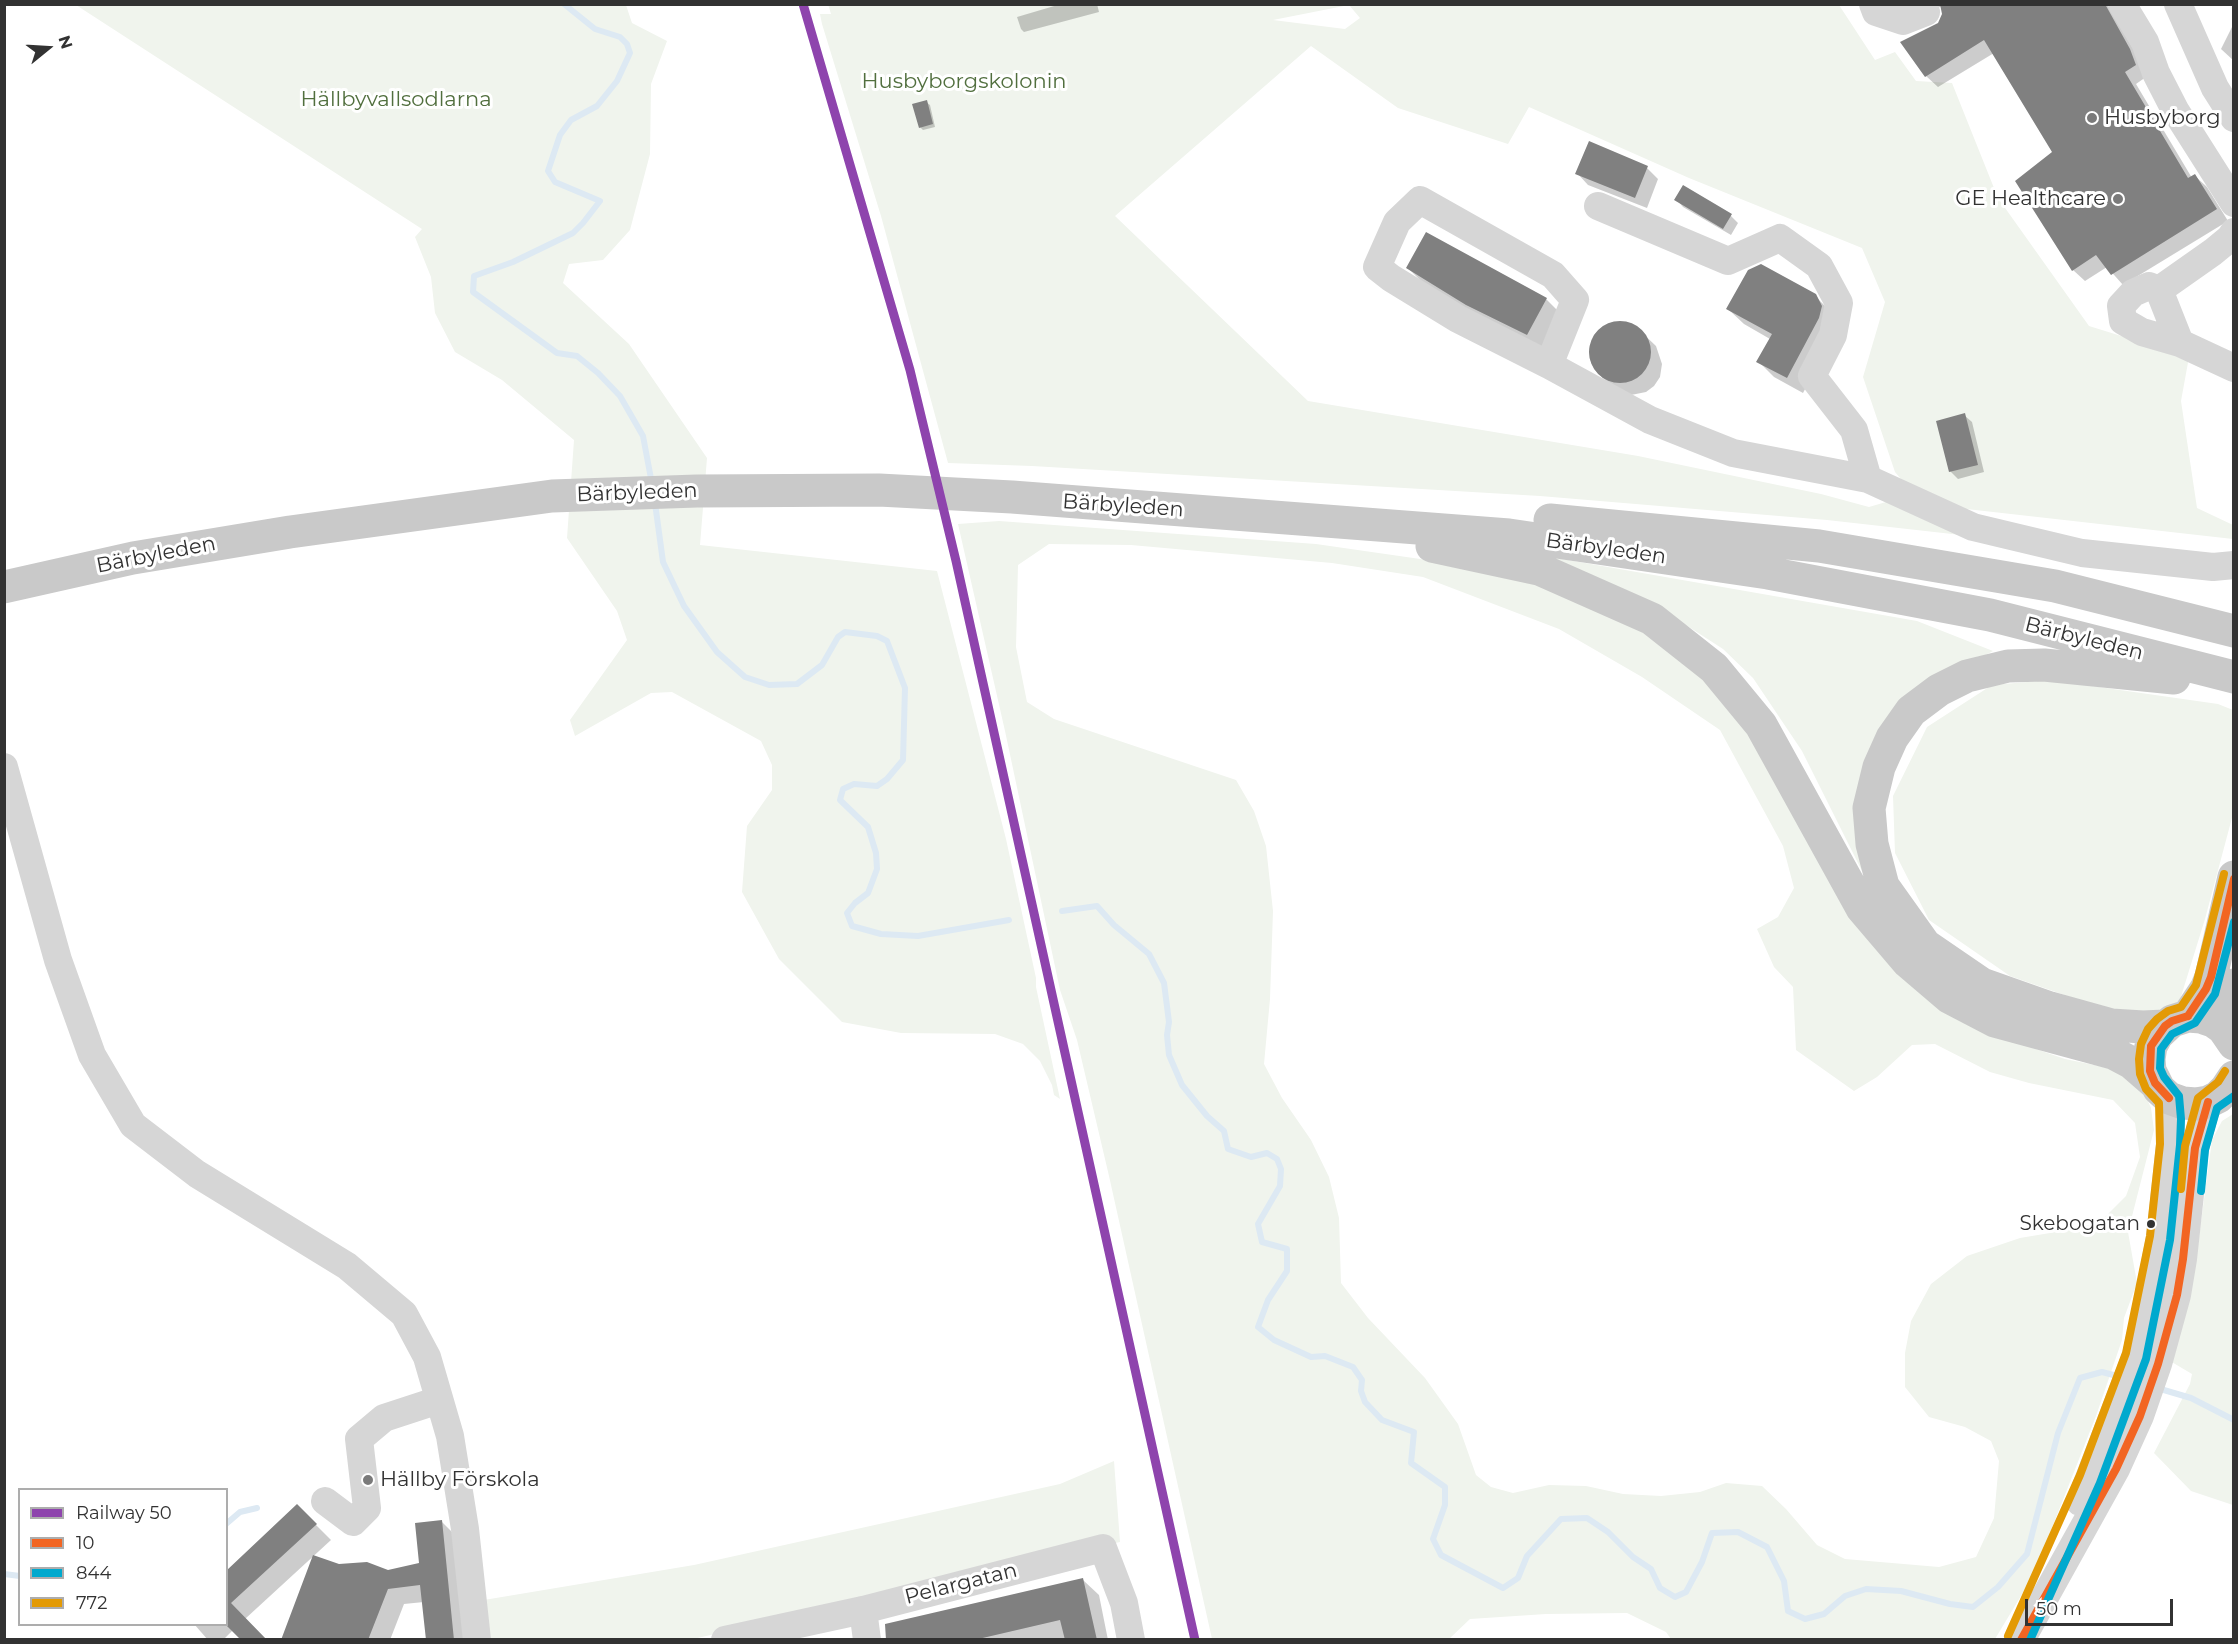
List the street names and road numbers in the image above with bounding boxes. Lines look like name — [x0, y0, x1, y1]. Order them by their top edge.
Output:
street label: Bärbyleden — [576, 478, 698, 508]
street label: Bärbyleden — [1062, 489, 1184, 523]
street label: Bärbyleden — [1544, 528, 1668, 570]
street label: Bärbyleden — [94, 531, 218, 579]
street label: Bärbyleden — [2022, 612, 2146, 666]
street label: Pelargatan — [902, 1558, 1020, 1610]

